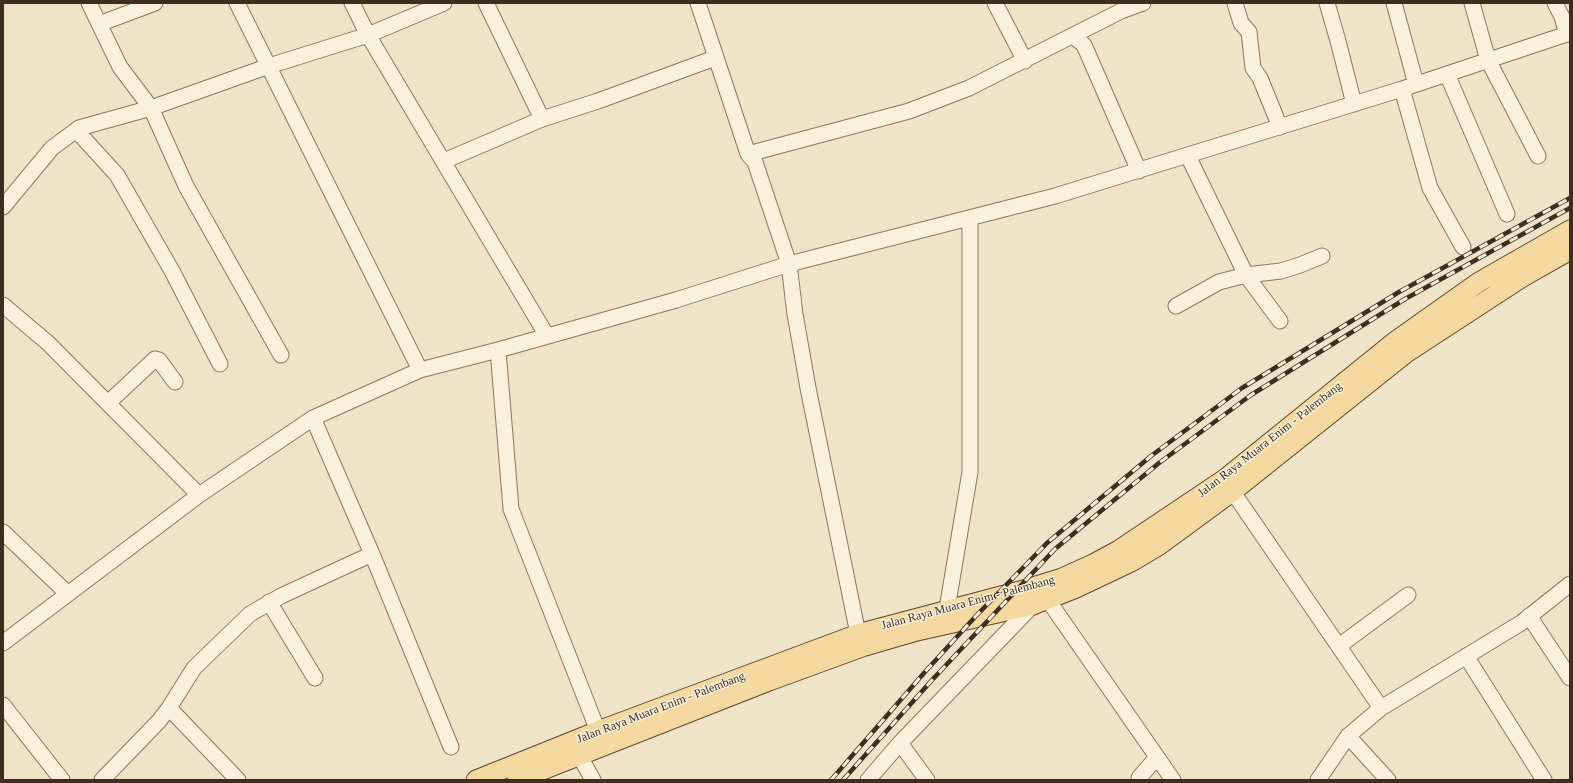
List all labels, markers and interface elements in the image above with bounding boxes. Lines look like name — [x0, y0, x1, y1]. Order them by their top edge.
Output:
street label: Jalan Raya Muara Enim - Palembang — [1195, 379, 1345, 501]
street label: Jalan Raya Muara Enim - Palembang — [880, 573, 1056, 633]
street label: Jalan Raya Muara Enim - Palembang — [575, 669, 747, 747]

